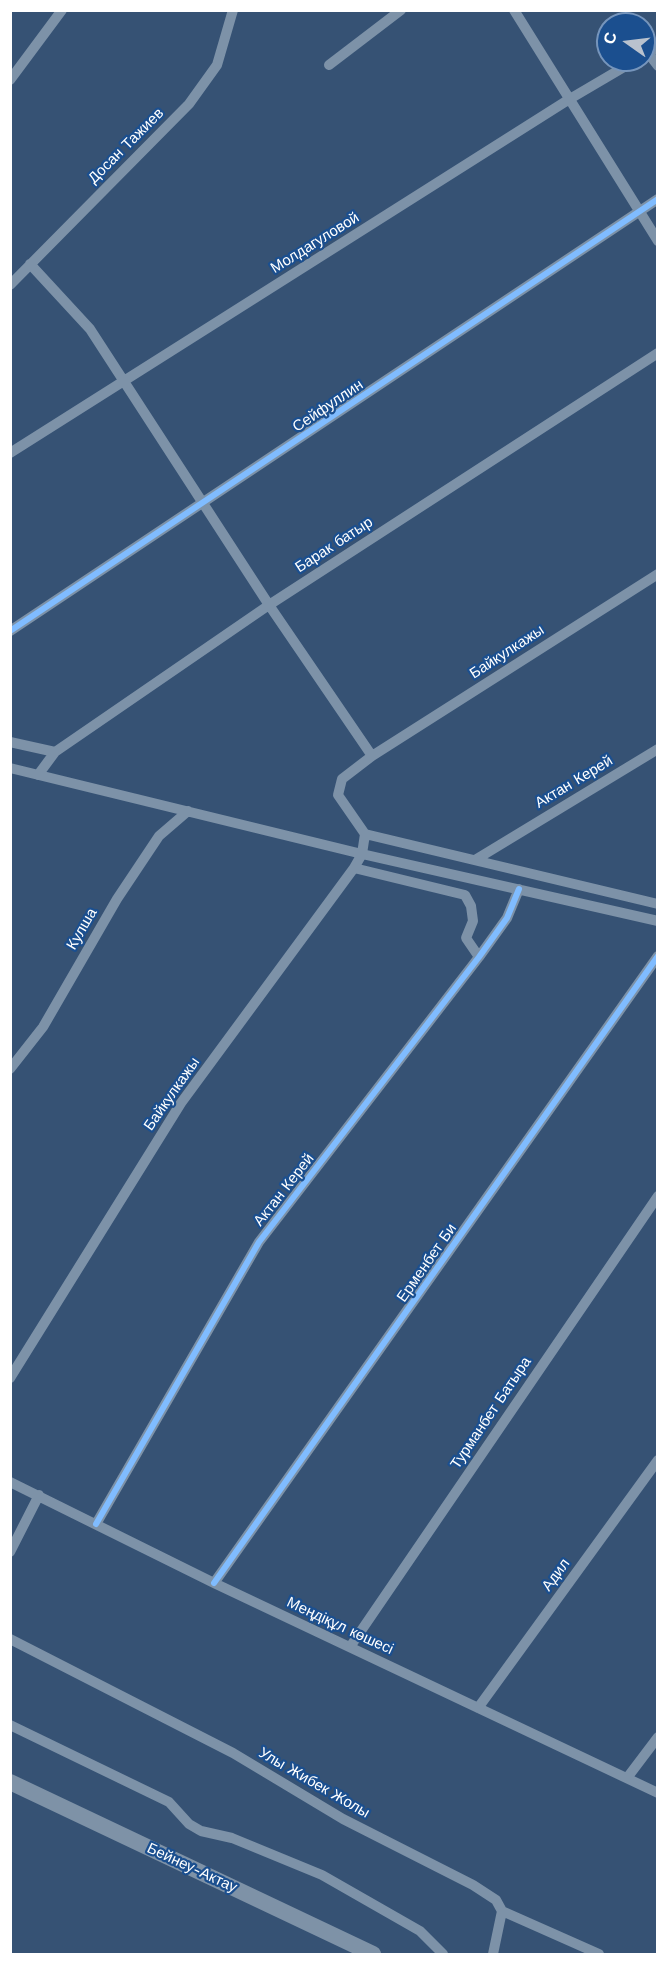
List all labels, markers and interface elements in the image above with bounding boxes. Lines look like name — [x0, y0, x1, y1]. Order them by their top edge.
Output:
north arrow — [596, 12, 656, 72]
text: С — [599, 30, 621, 46]
street label: Досан Тажиев — [84, 104, 168, 188]
street label: Молдагуловой — [267, 209, 363, 277]
street label: Сейфуллин — [289, 376, 367, 436]
street label: Барак батыр — [292, 513, 376, 577]
street label: Байкулкажы — [466, 621, 548, 683]
street label: Актан Керей — [532, 752, 616, 812]
street label: Кулша — [63, 905, 101, 953]
street label: Байкулкажы — [140, 1054, 204, 1134]
street label: Актан Керей — [250, 1150, 318, 1230]
street label: Ерменбет Би — [393, 1220, 461, 1306]
street label: Турманбет Батыра — [447, 1354, 535, 1472]
street label: Адил — [538, 1555, 574, 1595]
street label: Меңдіқұл көшесі — [284, 1593, 396, 1659]
street label: Улы Жибек Жолы — [255, 1744, 373, 1822]
street label: Бейнеу-Актау — [144, 1839, 240, 1897]

